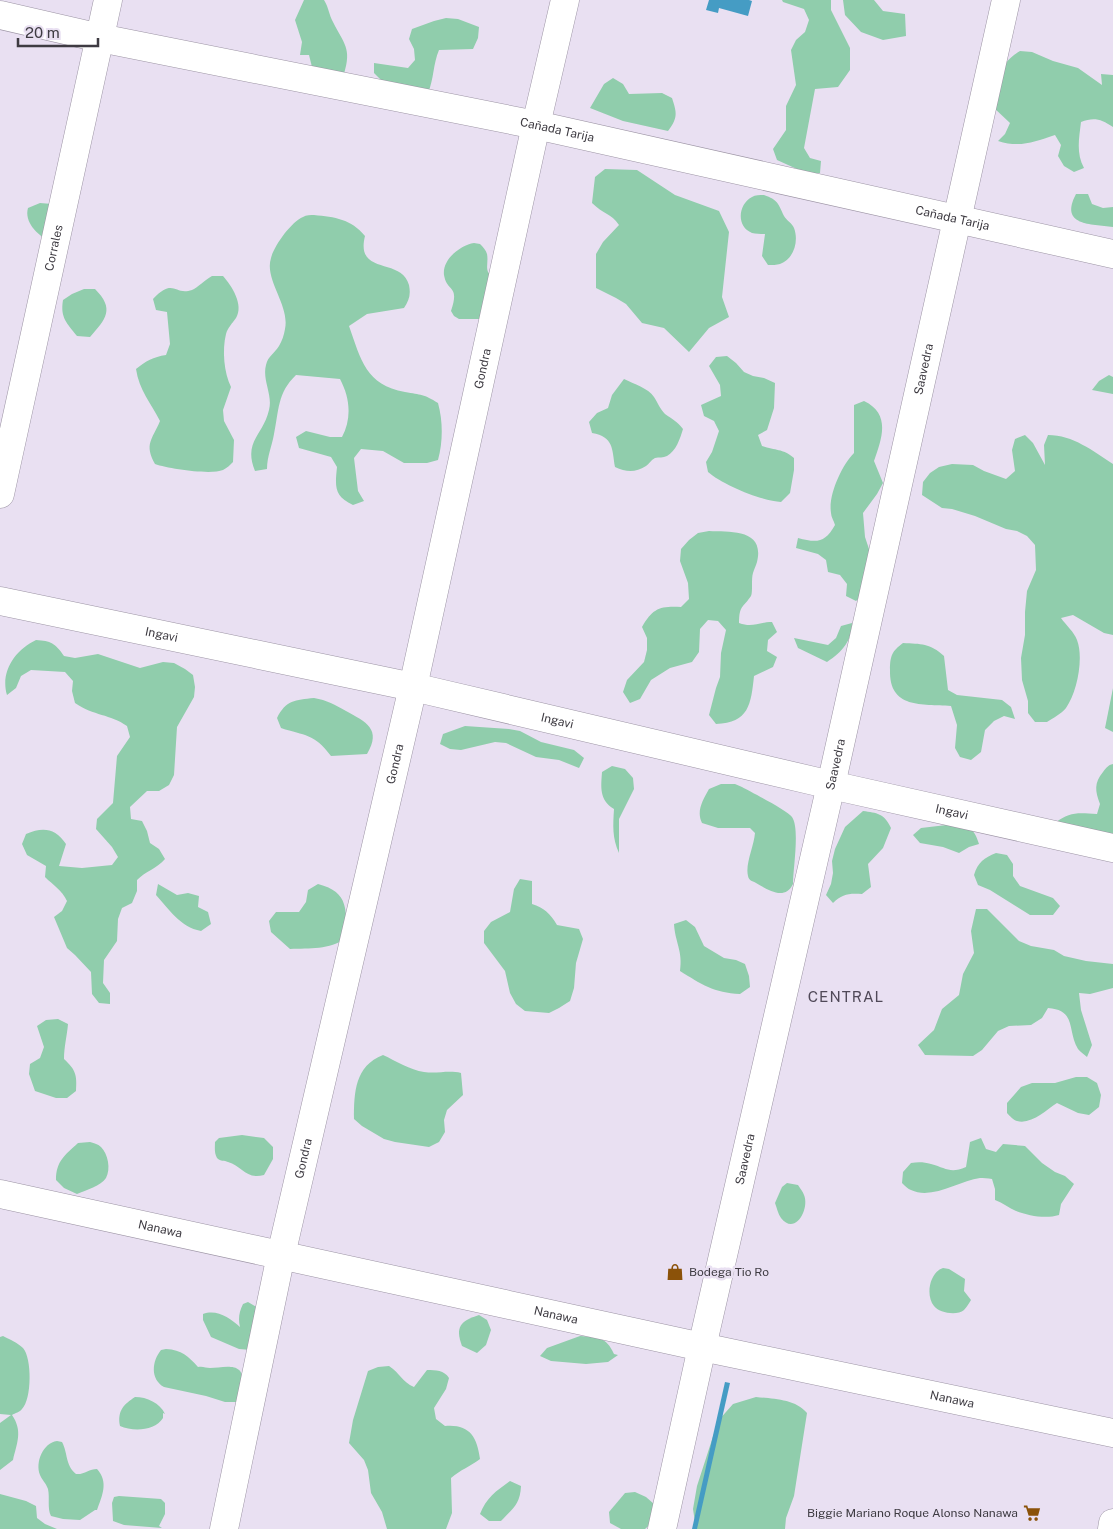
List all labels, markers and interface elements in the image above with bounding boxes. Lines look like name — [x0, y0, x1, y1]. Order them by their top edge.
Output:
scale bar — [18, 15, 98, 47]
text: 20 m — [25, 24, 60, 41]
street label: Cañada Tarija — [519, 115, 596, 145]
street label: Cañada Tarija — [914, 203, 991, 233]
street label: Corrales — [42, 223, 66, 272]
street label: Saavedra — [911, 342, 936, 396]
street label: Gondra — [471, 347, 494, 390]
street label: Ingavi — [144, 624, 179, 645]
street label: Ingavi — [540, 710, 575, 731]
street label: Saavedra — [823, 737, 848, 791]
street label: Gondra — [384, 742, 407, 785]
street label: Ingavi — [934, 802, 970, 822]
district label: CENTRAL — [808, 988, 884, 1005]
street label: Saavedra — [732, 1132, 758, 1186]
street label: Gondra — [292, 1137, 315, 1180]
street label: Nanawa — [137, 1217, 184, 1241]
shop icon: Bodega Tio Ro — [665, 1262, 685, 1282]
place label: Bodega Tio Ro — [689, 1265, 769, 1279]
street label: Nanawa — [533, 1304, 579, 1327]
street label: Nanawa — [929, 1388, 975, 1411]
supermarket icon: Biggie Mariano Roque Alonso Nanawa — [1022, 1503, 1042, 1523]
place label: Biggie Mariano Roque Alonso Nanawa — [807, 1506, 1018, 1520]

